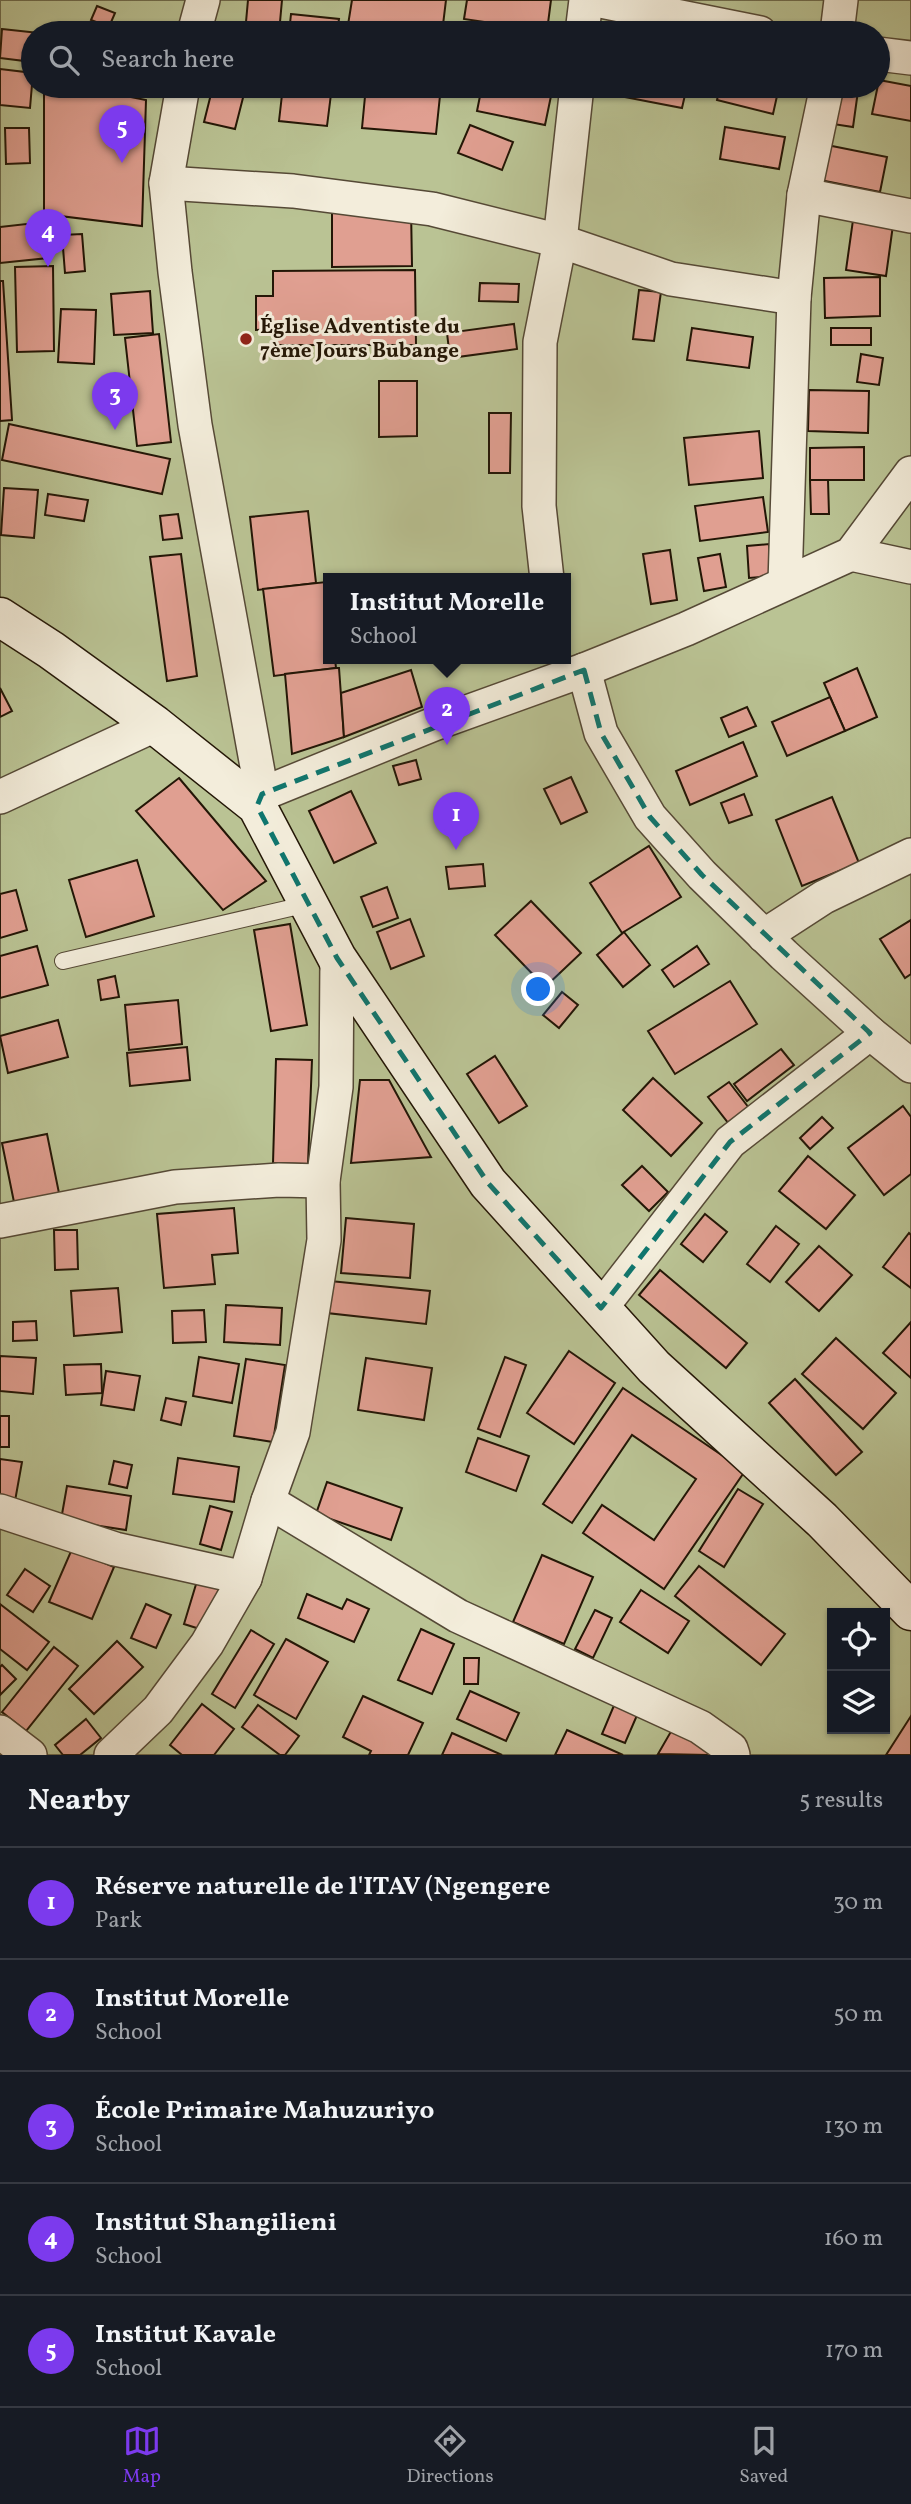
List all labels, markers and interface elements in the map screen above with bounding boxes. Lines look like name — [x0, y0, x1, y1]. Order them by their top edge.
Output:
search box — [21, 21, 890, 98]
icon: search — [45, 41, 83, 79]
text: Search here — [101, 42, 234, 78]
pin: 5 — [99, 105, 145, 163]
pin: 4 — [25, 209, 71, 267]
place label: Église Adventiste du 7ème Jours Bubange — [260, 313, 460, 366]
marker: Église Adventiste du 7ème Jours Bubange — [238, 331, 254, 347]
pin: 3 — [92, 372, 138, 430]
popup — [323, 573, 571, 664]
text: Institut Morelle — [350, 585, 544, 621]
text: School — [350, 621, 417, 653]
pin: 2 — [424, 687, 470, 745]
pin: 1 — [433, 792, 479, 850]
your location — [521, 972, 555, 1006]
map controls — [827, 1608, 890, 1734]
button: locate — [827, 1608, 890, 1671]
button: layers — [827, 1671, 890, 1734]
text: Nearby — [28, 1780, 130, 1822]
text: 5 results — [799, 1785, 883, 1817]
text: Réserve naturelle de l'ITAV (Ngengere — [95, 1869, 550, 1905]
text: 1 — [46, 1887, 56, 1919]
text: 30 m — [833, 1887, 883, 1919]
text: Park — [95, 1905, 142, 1937]
text: Institut Morelle — [95, 1981, 289, 2017]
text: 2 — [45, 1999, 57, 2031]
text: 50 m — [834, 1999, 883, 2031]
text: School — [95, 2017, 162, 2049]
text: École Primaire Mahuzuriyo — [95, 2093, 434, 2129]
text: 3 — [45, 2111, 57, 2143]
text: 130 m — [824, 2111, 883, 2143]
text: School — [95, 2129, 162, 2161]
text: Institut Shangilieni — [95, 2205, 337, 2241]
text: 4 — [44, 2223, 58, 2255]
text: 160 m — [824, 2223, 883, 2255]
text: School — [95, 2241, 162, 2273]
text: Institut Kavale — [95, 2317, 276, 2353]
text: 5 — [45, 2335, 57, 2367]
text: 170 m — [825, 2335, 883, 2367]
text: School — [95, 2353, 162, 2385]
tab: Map — [123, 2422, 161, 2490]
tab: Directions — [407, 2422, 494, 2490]
tab: Saved — [739, 2422, 788, 2490]

